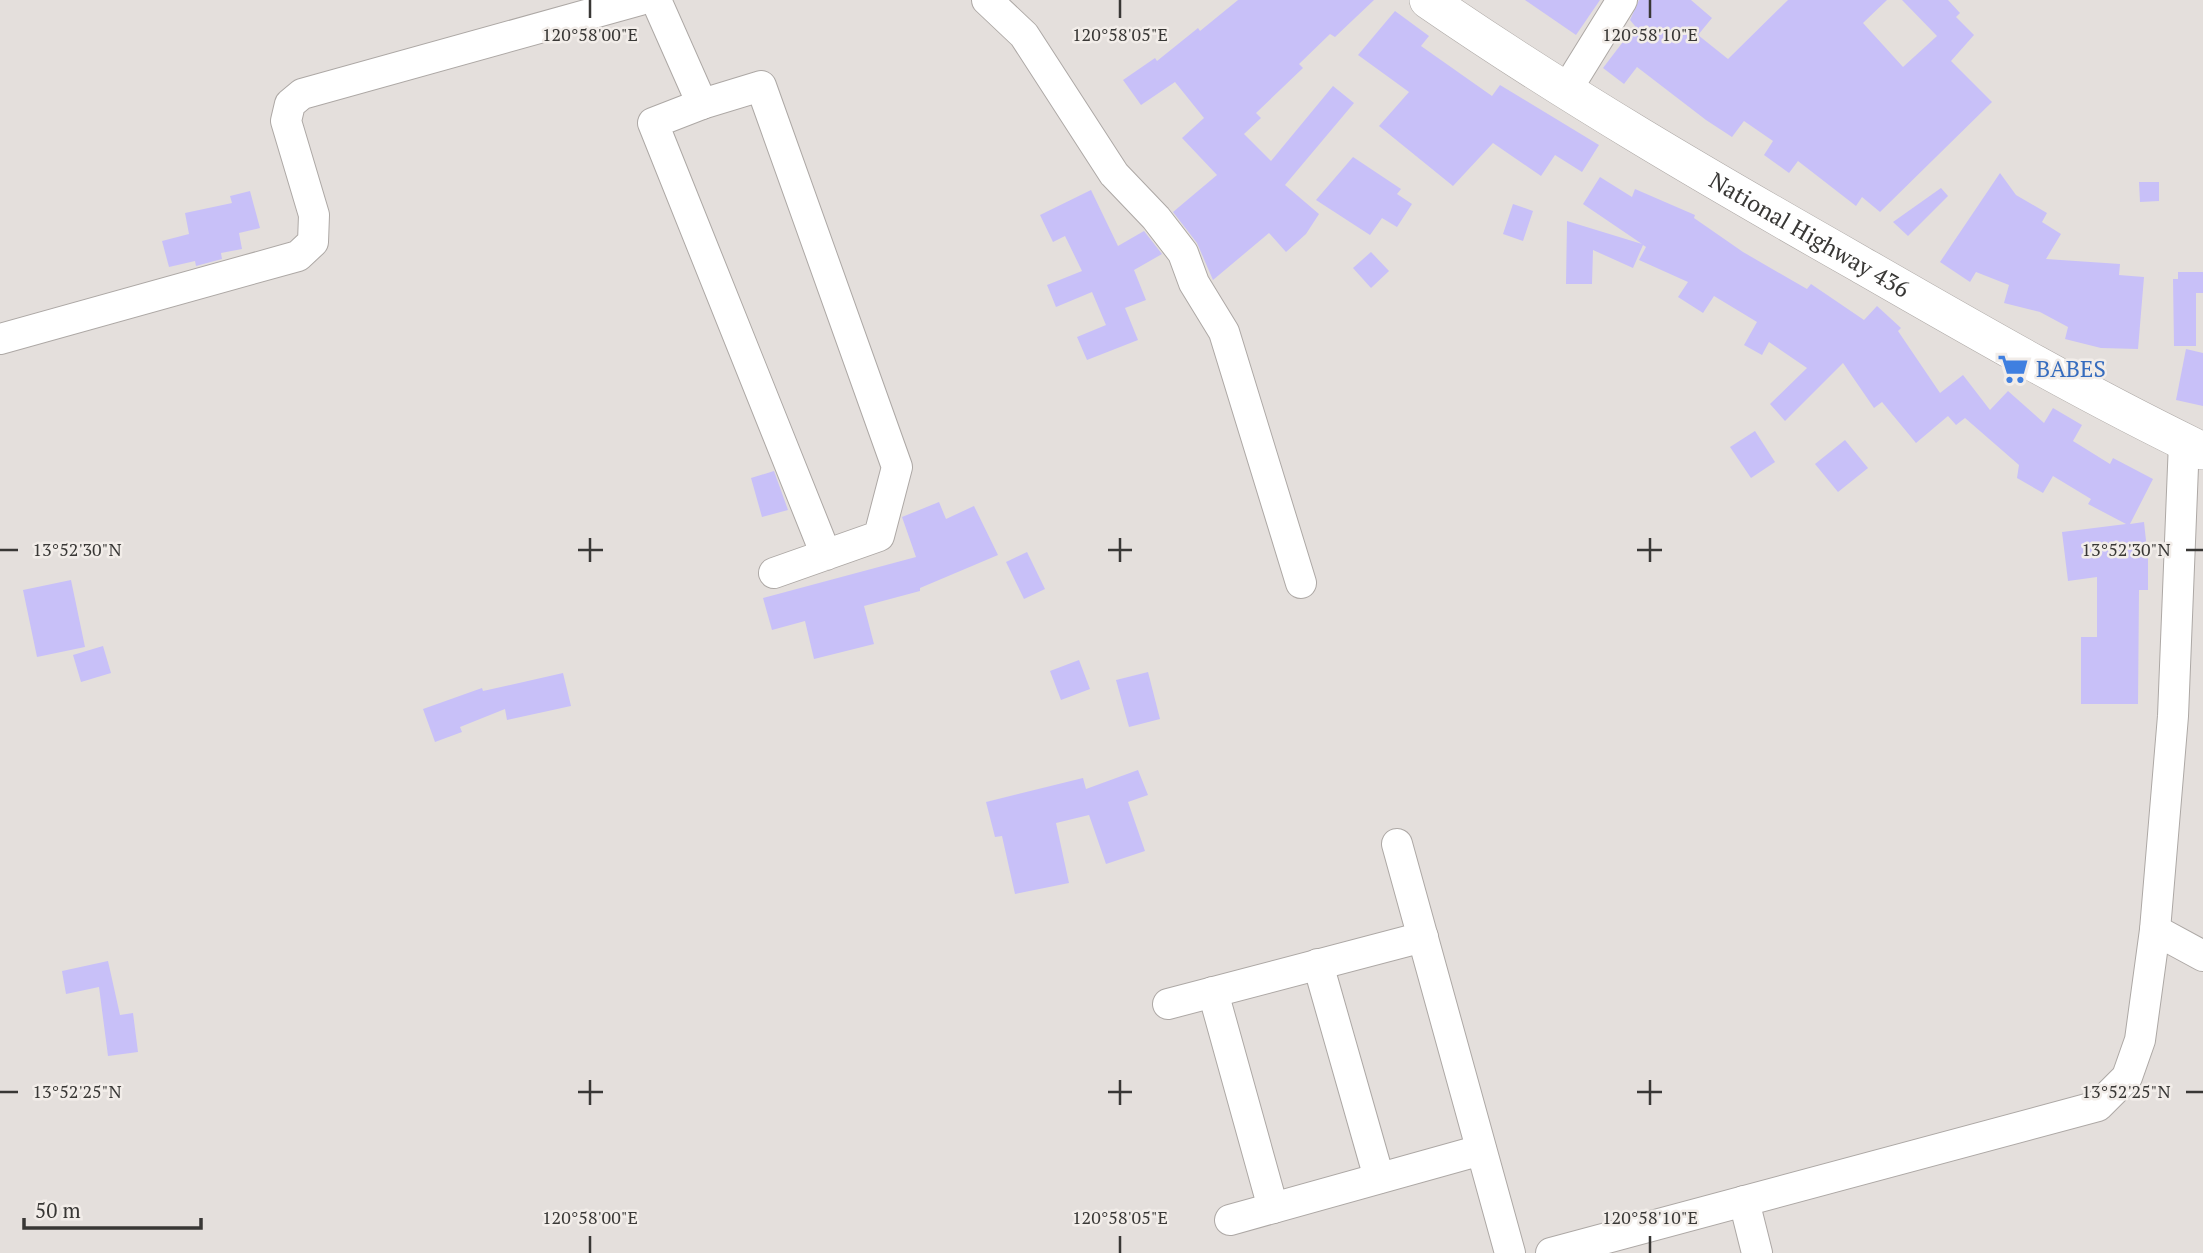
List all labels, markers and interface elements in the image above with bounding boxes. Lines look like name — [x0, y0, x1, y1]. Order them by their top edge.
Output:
text: 120°58'00"E — [542, 22, 638, 46]
text: 120°58'05"E — [1072, 22, 1168, 46]
text: 120°58'10"E — [1602, 22, 1698, 46]
street label: National Highway 436 — [1704, 165, 1915, 304]
supermarket icon: BABES — [1996, 352, 2030, 386]
place label: BABES — [2036, 353, 2106, 384]
text: 13°52'30"N — [32, 537, 122, 561]
text: 13°52'30"N — [2081, 537, 2171, 561]
text: 13°52'25"N — [32, 1079, 122, 1103]
text: 13°52'25"N — [2081, 1079, 2171, 1103]
scale bar — [24, 1186, 201, 1230]
text: 50 m — [35, 1196, 81, 1224]
text: 120°58'00"E — [542, 1205, 638, 1229]
text: 120°58'05"E — [1072, 1205, 1168, 1229]
text: 120°58'10"E — [1602, 1205, 1698, 1229]

